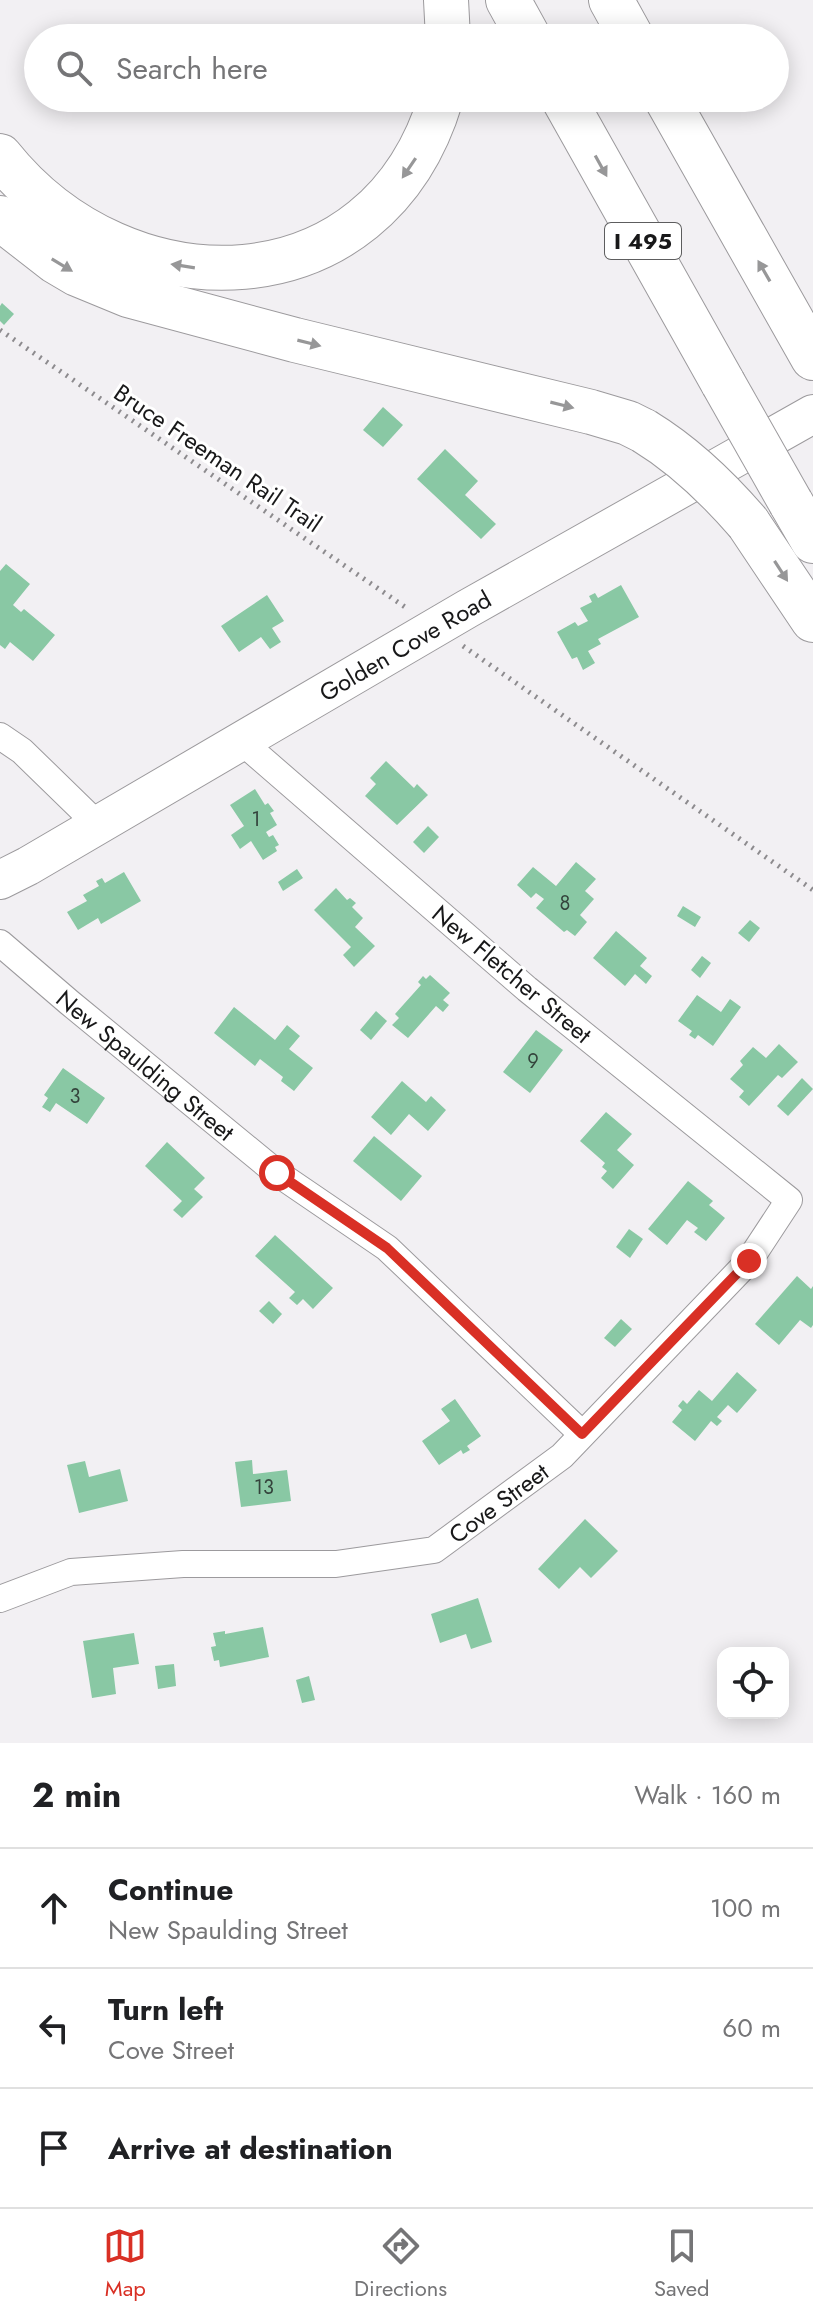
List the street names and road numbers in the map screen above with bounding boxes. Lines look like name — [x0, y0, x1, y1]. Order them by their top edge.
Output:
road number: I 495 — [605, 223, 681, 259]
street label: Bruce Freeman Rail Trail — [107, 375, 329, 541]
street label: Golden Cove Road — [312, 582, 497, 709]
street label: New Fletcher Street — [425, 897, 600, 1051]
street label: New Spaulding Street — [49, 981, 242, 1149]
street label: Cove Street — [441, 1454, 556, 1551]

